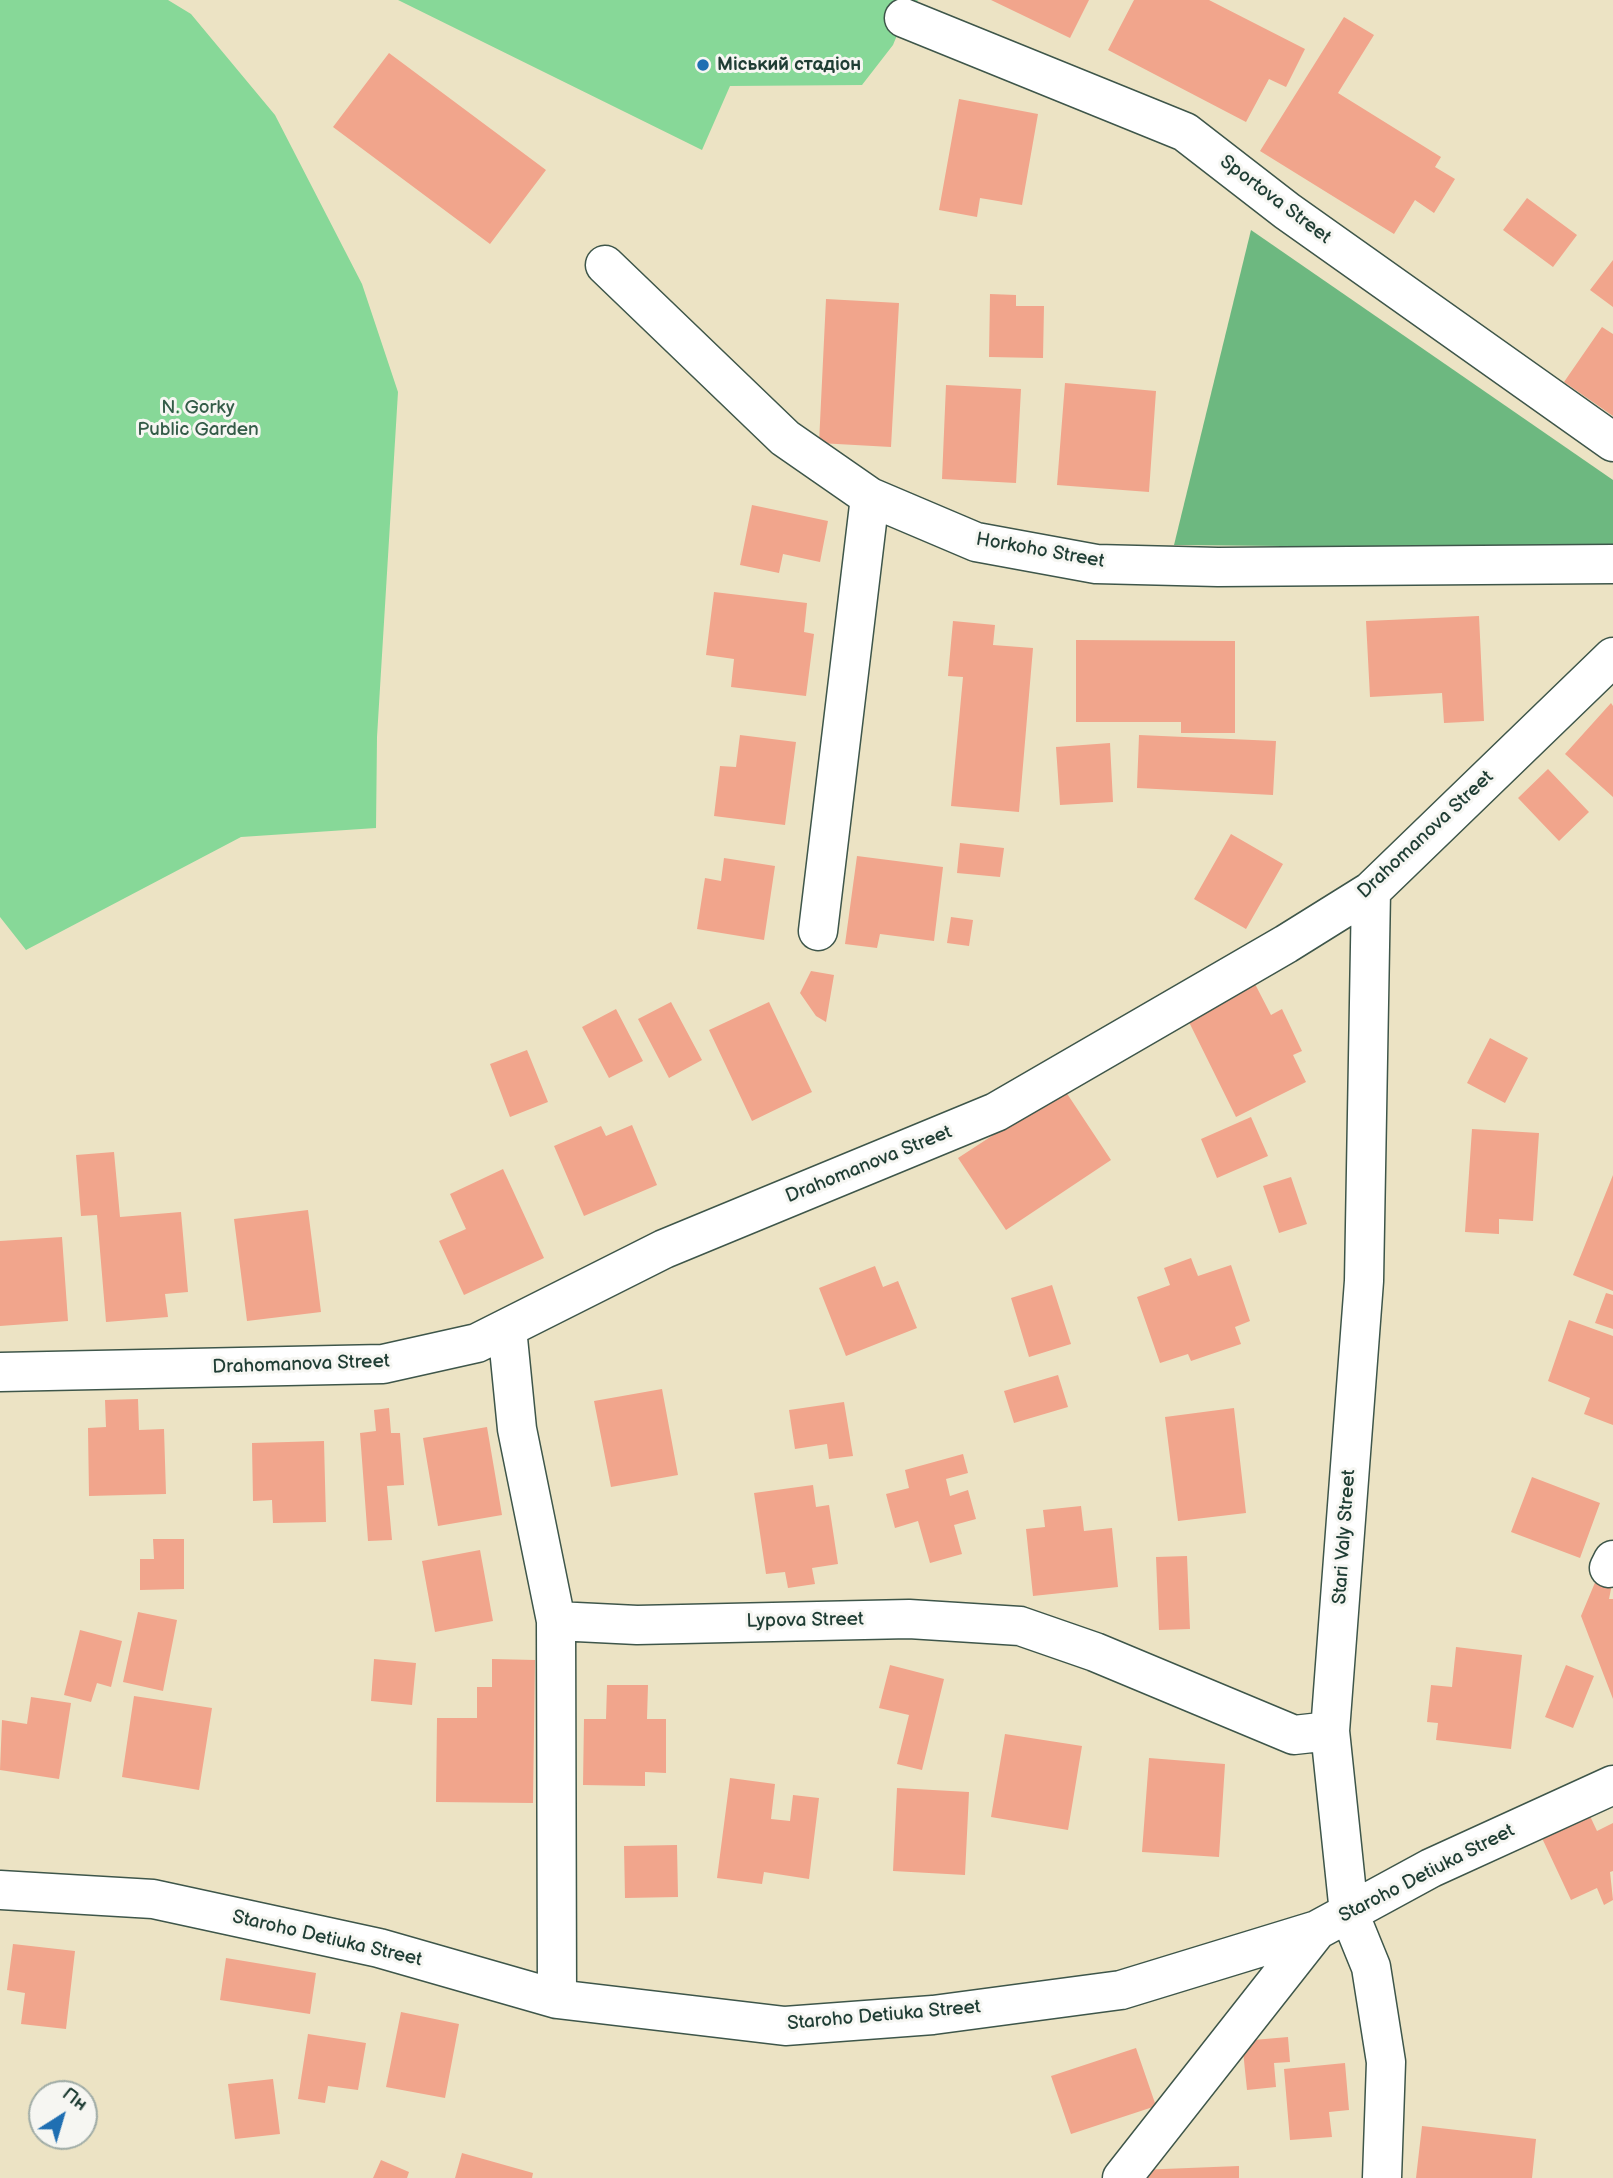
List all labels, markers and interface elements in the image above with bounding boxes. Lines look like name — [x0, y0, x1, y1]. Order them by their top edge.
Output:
place label: Міський стадіон — [717, 54, 861, 76]
marker: Міський стадіон — [695, 57, 711, 73]
street label: Sportova Street — [1215, 151, 1335, 249]
park label: N. Gorky Public Garden — [137, 397, 259, 441]
street label: Horkoho Street — [974, 528, 1106, 574]
street label: Drahomanova Street — [1353, 766, 1499, 904]
street label: Drahomanova Street — [783, 1121, 955, 1209]
street label: Drahomanova Street — [212, 1351, 390, 1379]
street label: Stari Valy Street — [1329, 1469, 1361, 1605]
street label: Lypova Street — [746, 1609, 864, 1633]
street label: Staroho Detiuka Street — [1335, 1820, 1519, 1928]
street label: Staroho Detiuka Street — [230, 1906, 424, 1972]
street label: Staroho Detiuka Street — [786, 1996, 982, 2036]
north arrow — [28, 2080, 98, 2150]
text: Пн — [58, 2083, 92, 2116]

